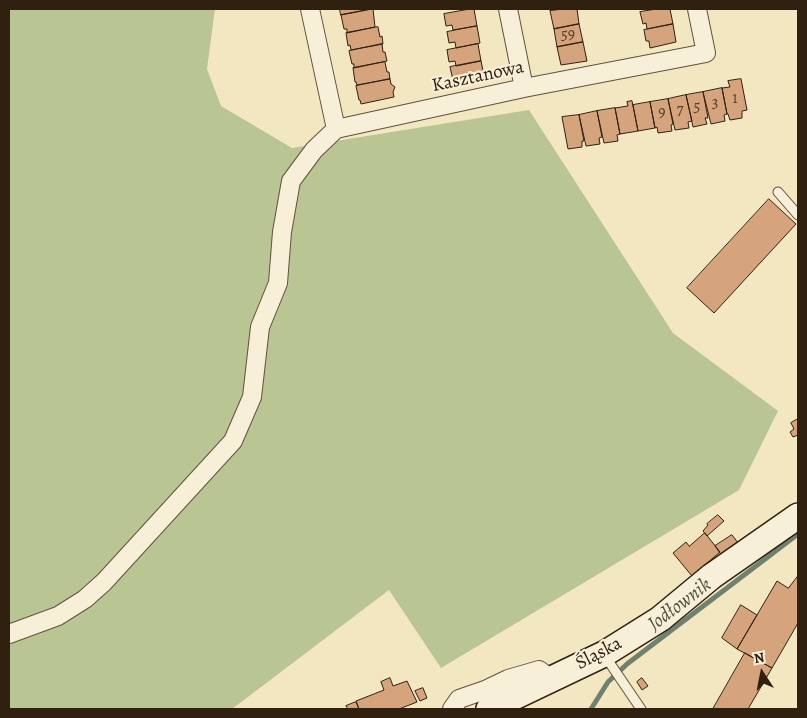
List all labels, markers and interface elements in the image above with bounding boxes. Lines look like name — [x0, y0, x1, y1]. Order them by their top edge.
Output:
house number: 59 — [561, 25, 575, 45]
street label: Kasztanowa — [430, 56, 526, 98]
house number: 1 — [732, 89, 738, 109]
house number: 3 — [712, 93, 718, 113]
house number: 5 — [694, 97, 700, 117]
house number: 7 — [677, 100, 683, 120]
house number: 9 — [658, 103, 666, 123]
water label: Jodłownik — [644, 573, 716, 637]
street label: Śląska — [572, 632, 626, 676]
text: N — [752, 647, 766, 668]
north arrow — [737, 648, 787, 698]

